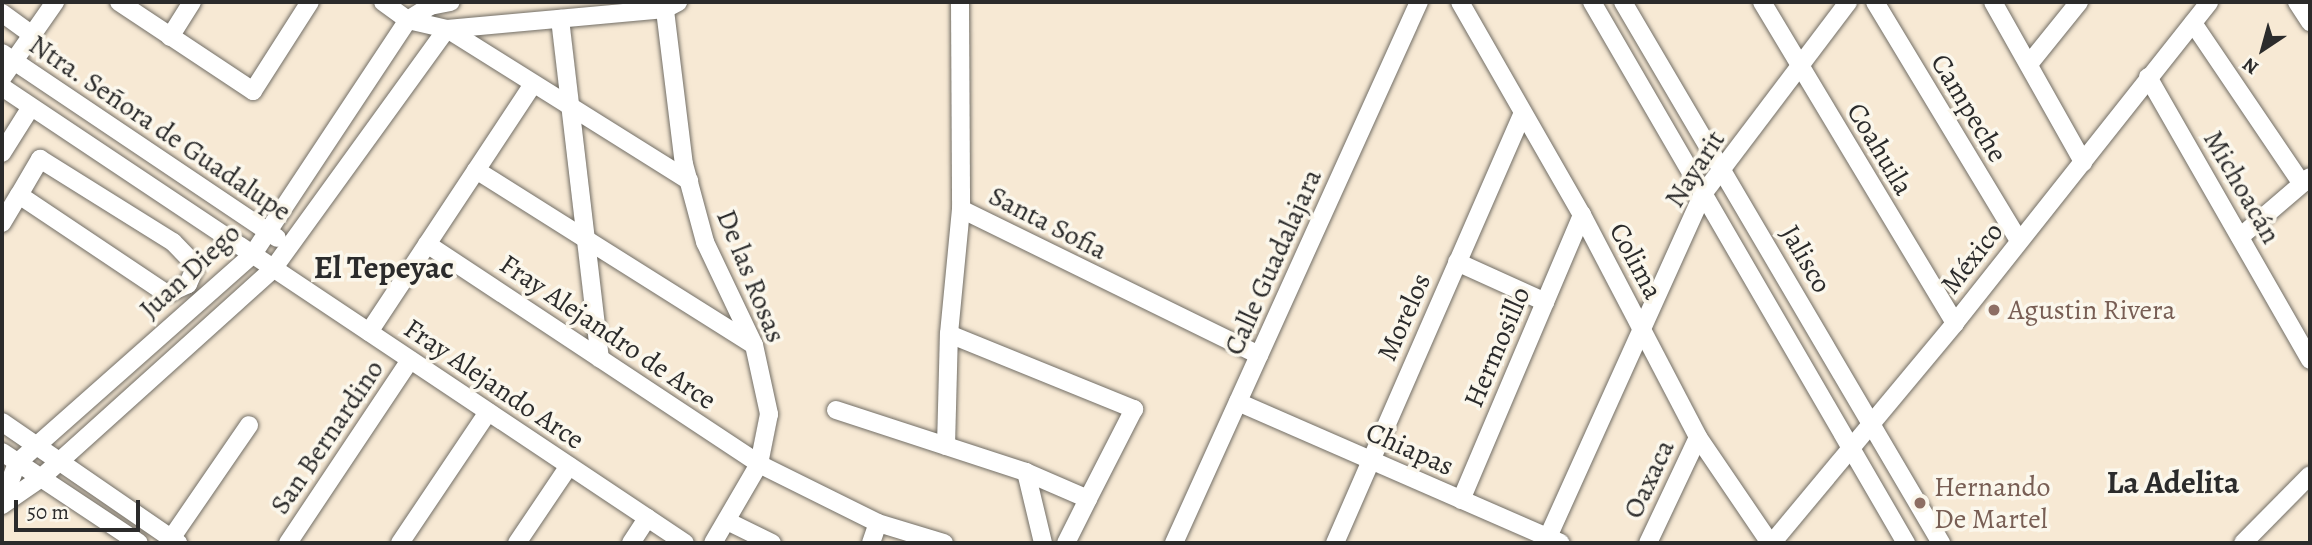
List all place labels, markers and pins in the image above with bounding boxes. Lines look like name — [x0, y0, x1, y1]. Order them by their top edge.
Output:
place label: Agustin Rivera — [2008, 293, 2176, 327]
marker: Agustin Rivera — [1986, 302, 2002, 318]
place label: Hernando De Martel — [1934, 470, 2051, 536]
marker: Hernando De Martel — [1912, 495, 1928, 511]

